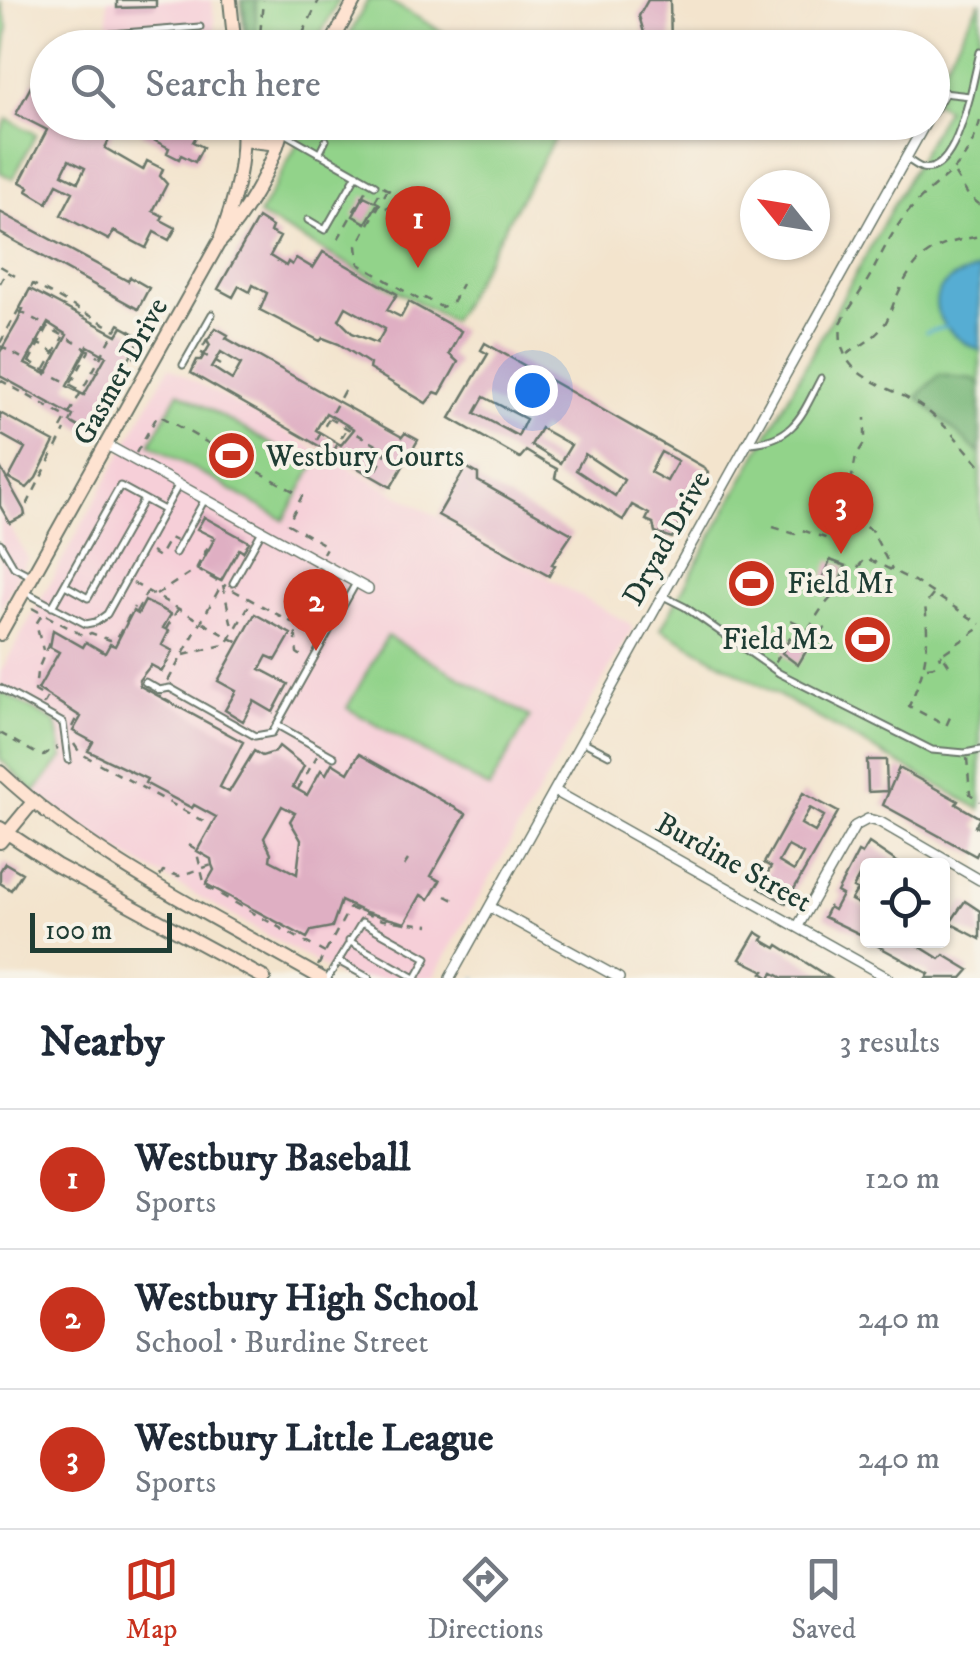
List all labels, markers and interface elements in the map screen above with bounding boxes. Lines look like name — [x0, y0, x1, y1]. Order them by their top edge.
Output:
search box — [30, 30, 950, 140]
icon: search — [65, 58, 120, 113]
text: Search here — [145, 61, 321, 109]
north arrow — [740, 170, 830, 260]
pin: 1 — [386, 186, 450, 268]
street label: Gasmer Drive — [66, 291, 177, 452]
your location — [507, 365, 558, 416]
sports icon: Westbury Courts — [205, 430, 257, 482]
place label: Westbury Courts — [265, 439, 464, 476]
street label: Dryad Drive — [615, 465, 720, 613]
pin: 3 — [808, 472, 874, 554]
sports icon: Field M1 — [726, 557, 778, 609]
place label: Field M1 — [787, 566, 894, 603]
pin: 2 — [284, 568, 348, 651]
sports icon: Field M2 — [842, 613, 894, 665]
place label: Field M2 — [722, 622, 833, 659]
street label: Burdine Street — [649, 805, 818, 921]
map controls — [860, 858, 950, 948]
button: locate — [860, 858, 950, 948]
scale bar — [30, 908, 172, 953]
text: 100 m — [45, 913, 112, 948]
text: Nearby — [40, 1017, 164, 1069]
text: 3 results — [839, 1023, 940, 1063]
text: Westbury Baseball — [135, 1135, 410, 1183]
text: 1 — [67, 1159, 78, 1199]
text: 120 m — [864, 1159, 940, 1199]
text: Sports — [135, 1183, 216, 1223]
text: Westbury High School — [135, 1275, 478, 1323]
text: 2 — [65, 1299, 80, 1339]
text: 240 m — [858, 1299, 940, 1339]
text: School · Burdine Street — [135, 1323, 428, 1363]
text: Westbury Little League — [135, 1415, 493, 1463]
text: 3 — [67, 1439, 78, 1479]
text: 240 m — [858, 1439, 940, 1479]
text: Sports — [135, 1463, 216, 1503]
tab: Map — [124, 1552, 179, 1647]
tab: Directions — [427, 1552, 543, 1647]
tab: Saved — [792, 1552, 856, 1647]

